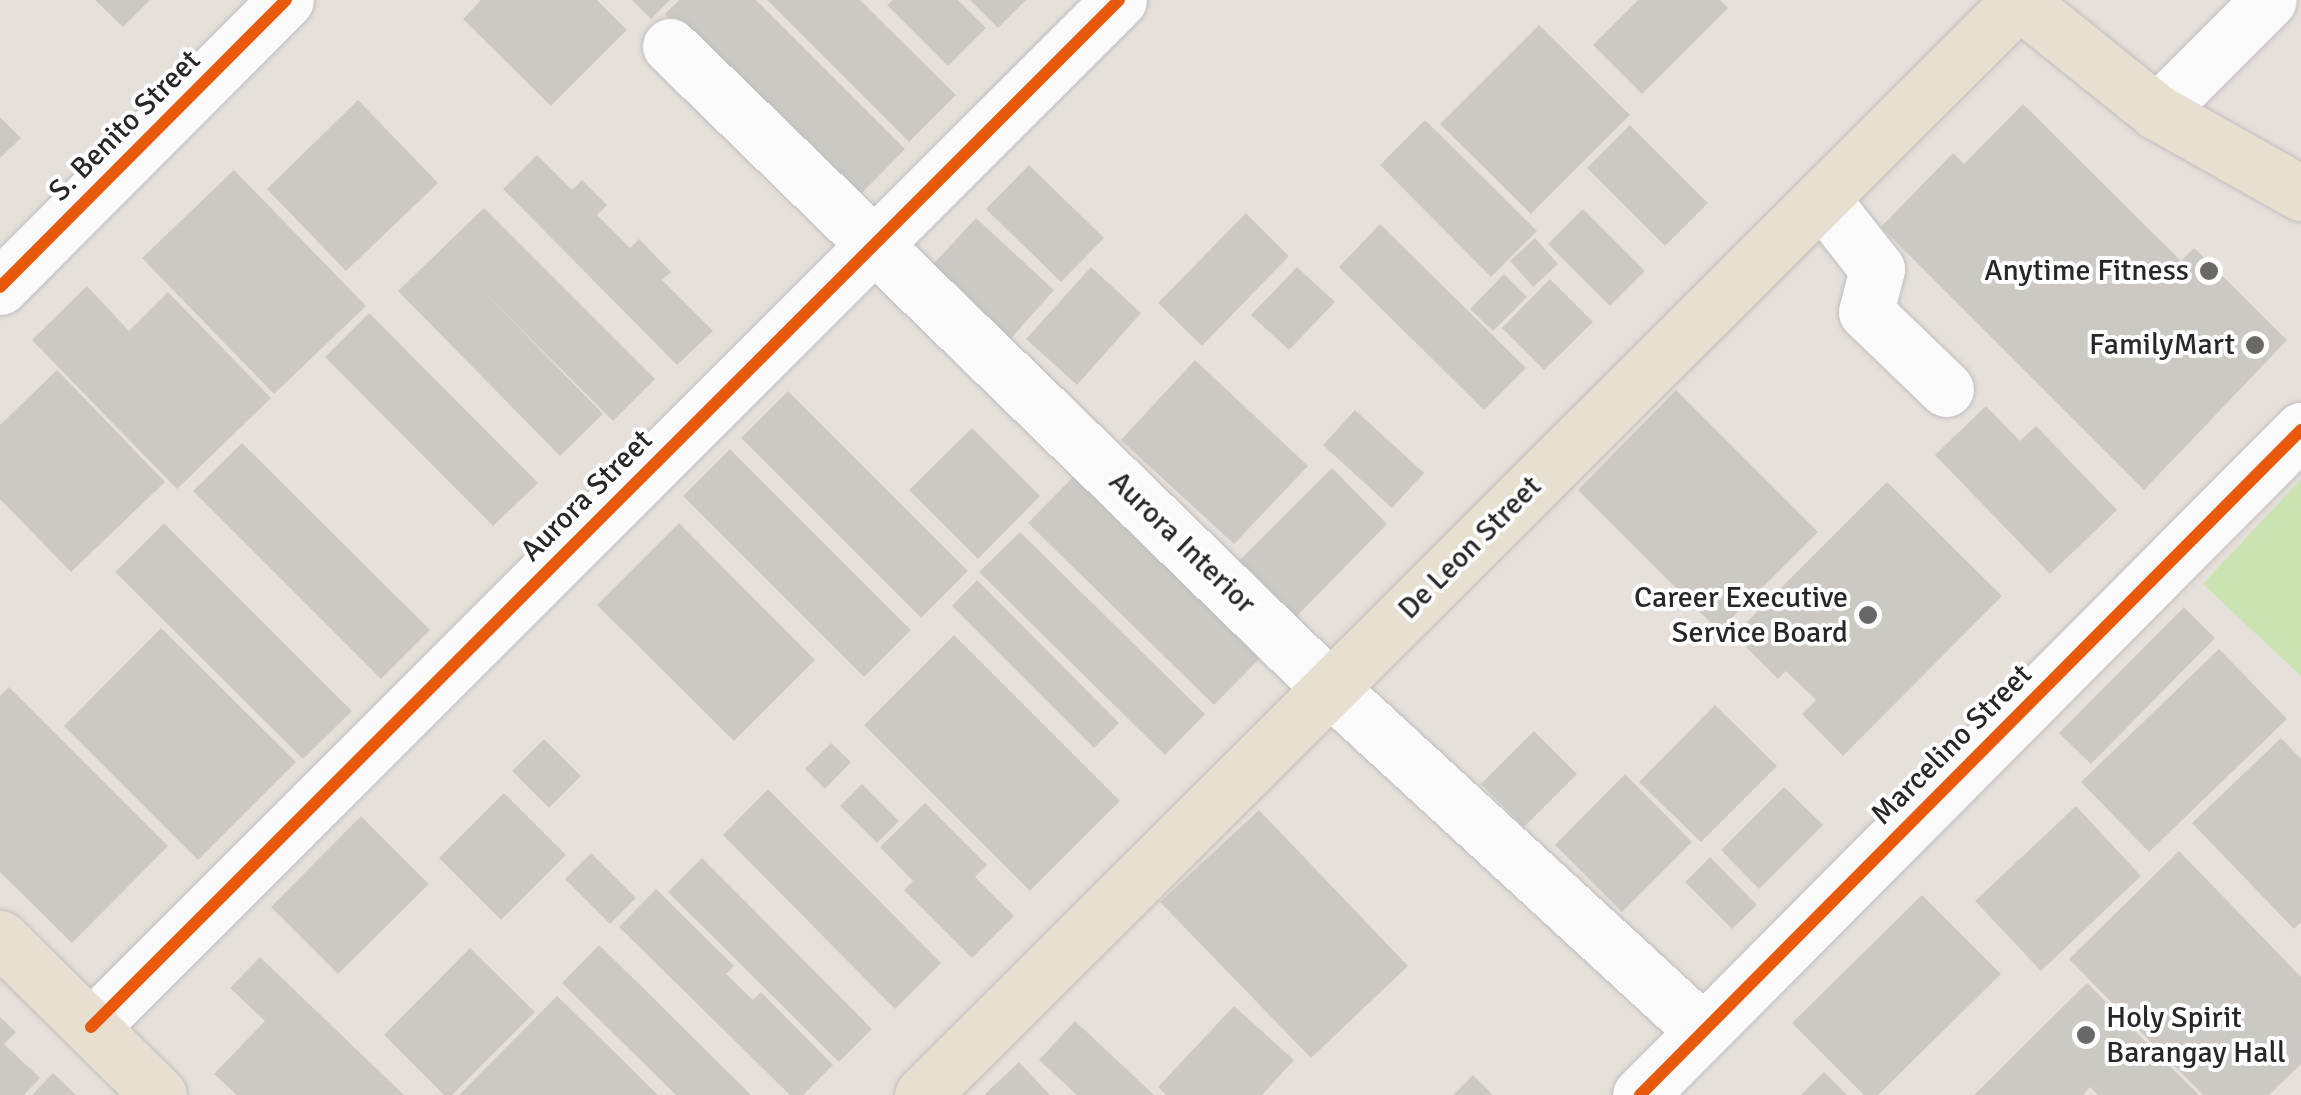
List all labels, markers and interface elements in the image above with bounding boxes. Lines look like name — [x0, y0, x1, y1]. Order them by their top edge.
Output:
street label: S. Benito Street — [42, 43, 208, 209]
place label: Anytime Fitness — [1984, 253, 2189, 289]
marker: Anytime Fitness — [2198, 260, 2220, 282]
place label: FamilyMart — [2089, 327, 2235, 363]
marker: FamilyMart — [2244, 334, 2266, 356]
street label: Aurora Street — [514, 423, 660, 569]
street label: Aurora Interior — [1101, 464, 1263, 622]
street label: De Leon Street — [1391, 469, 1549, 627]
place label: Career Executive Service Board — [1634, 580, 1848, 650]
marker: Career Executive Service Board — [1857, 604, 1879, 626]
street label: Marcelino Street — [1864, 657, 2040, 833]
place label: Holy Spirit Barangay Hall — [2106, 1000, 2286, 1070]
marker: Holy Spirit Barangay Hall — [2075, 1024, 2097, 1046]

